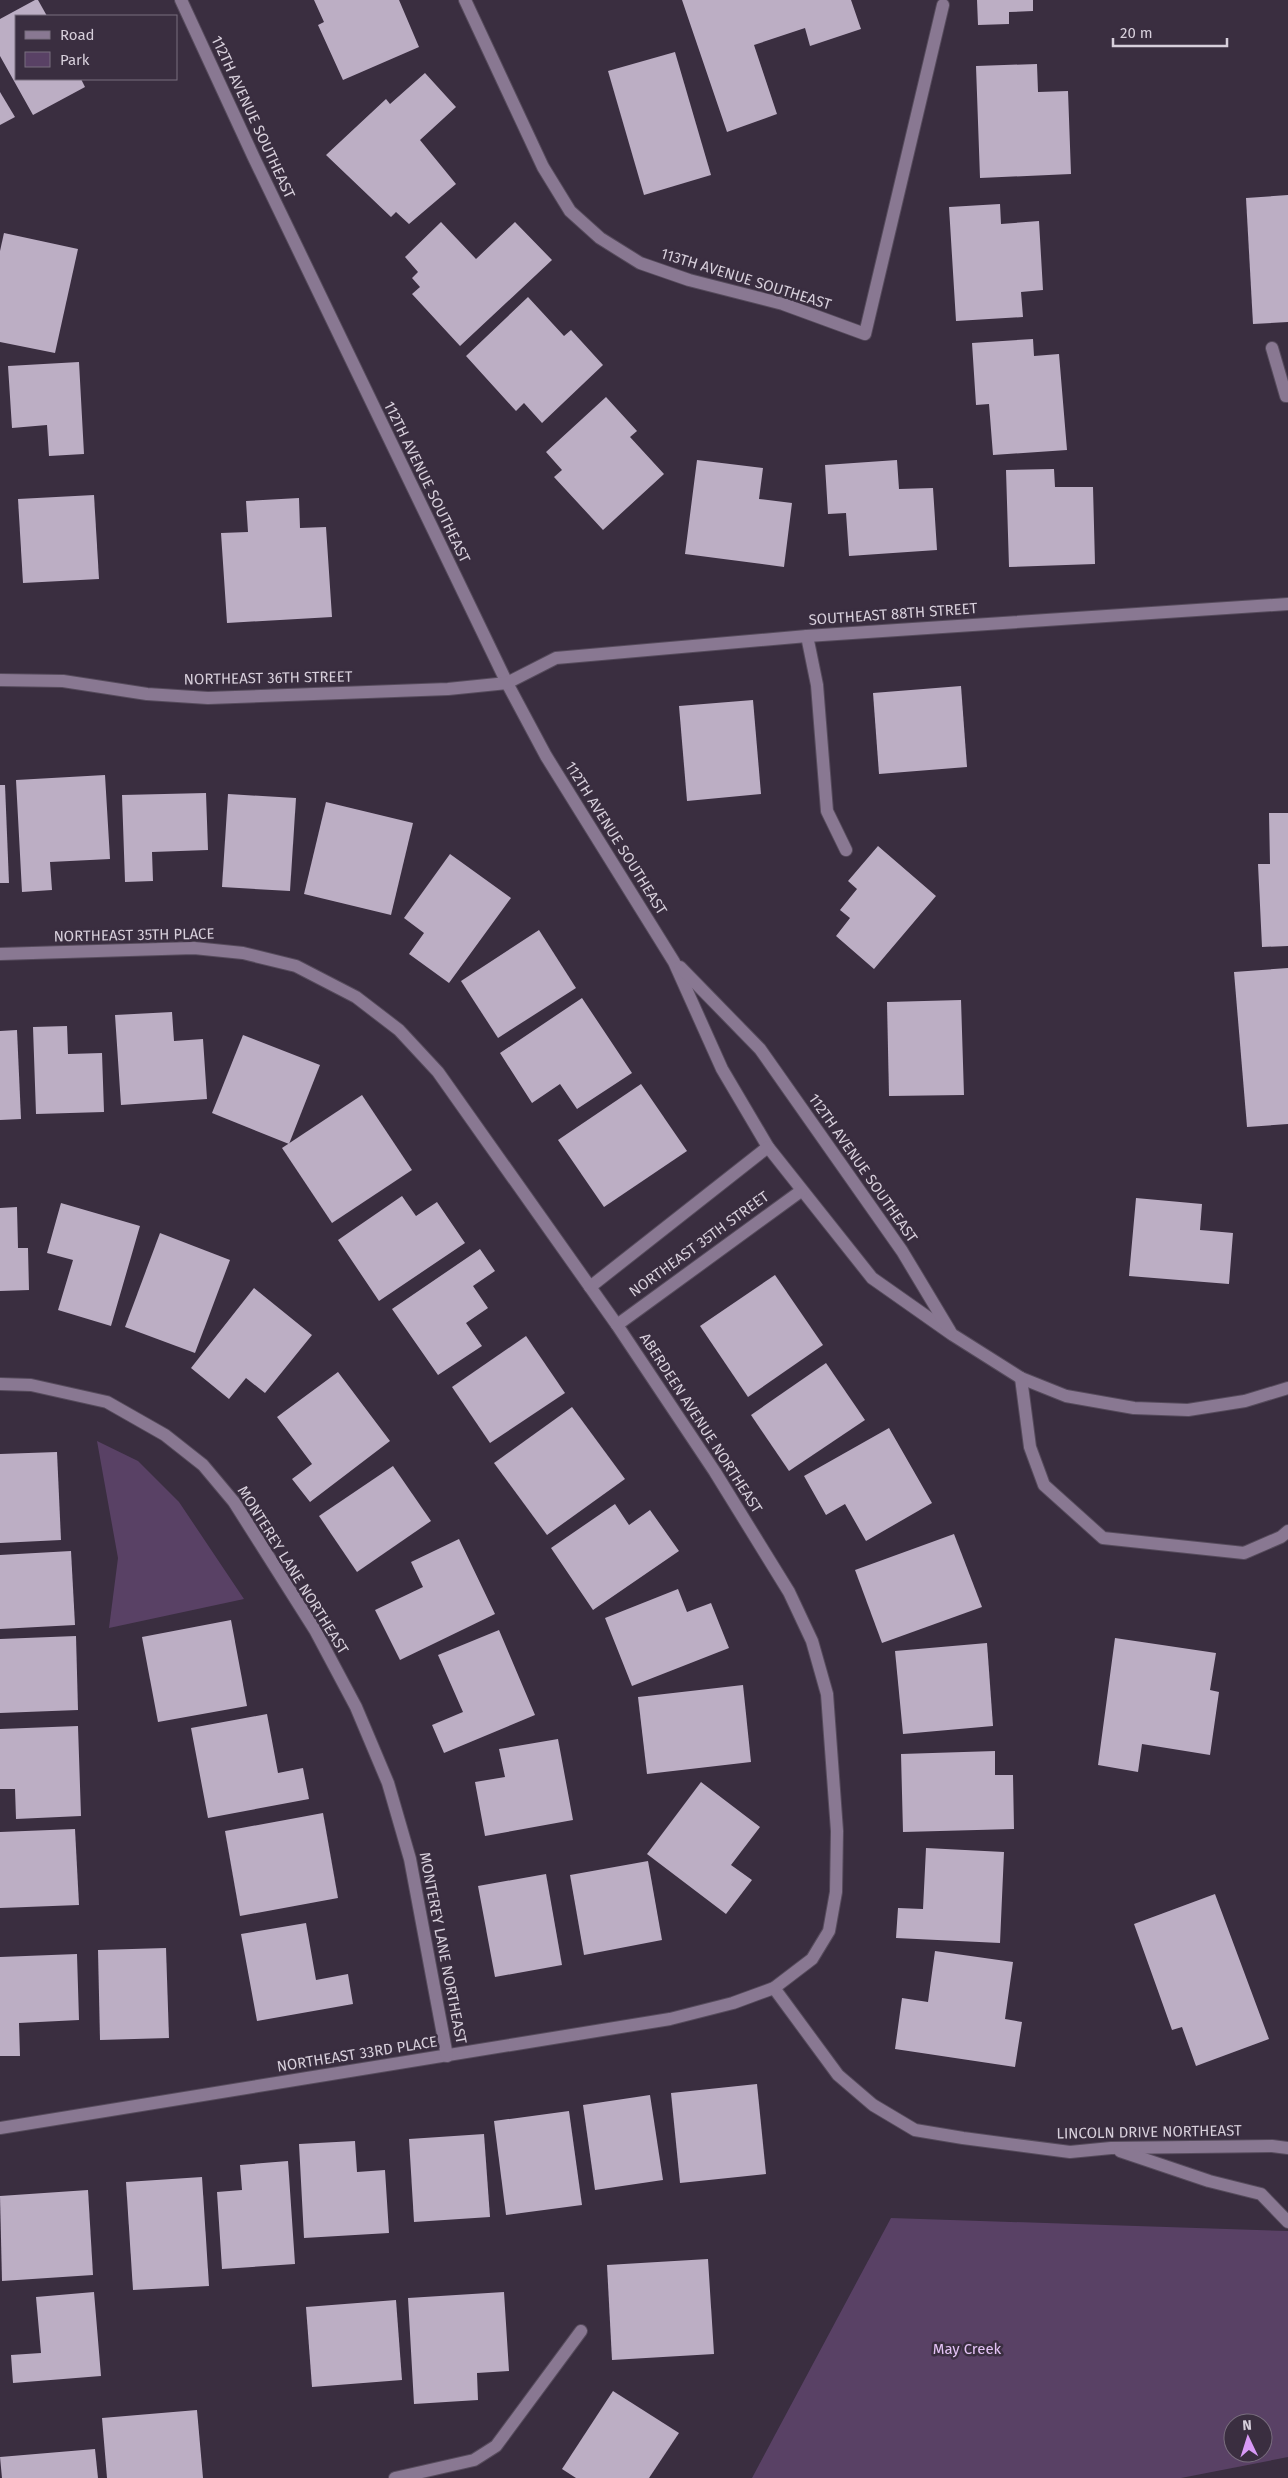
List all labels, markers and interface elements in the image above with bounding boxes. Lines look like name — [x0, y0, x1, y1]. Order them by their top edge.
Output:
legend — [15, 15, 178, 80]
scale bar — [1113, 15, 1227, 47]
text: 20 m — [1120, 24, 1153, 42]
text: Road — [60, 26, 95, 44]
street label: 112TH AVENUE SOUTHEAST — [207, 33, 299, 201]
text: Park — [60, 51, 90, 69]
street label: 113TH AVENUE SOUTHEAST — [659, 244, 834, 314]
street label: 112TH AVENUE SOUTHEAST — [380, 398, 474, 566]
street label: SOUTHEAST 88TH STREET — [808, 599, 978, 629]
street label: NORTHEAST 36TH STREET — [184, 668, 353, 688]
street label: 112TH AVENUE SOUTHEAST — [561, 758, 671, 918]
street label: NORTHEAST 35TH PLACE — [53, 925, 215, 945]
street label: 112TH AVENUE SOUTHEAST — [805, 1090, 921, 1246]
street label: NORTHEAST 35TH STREET — [626, 1187, 773, 1301]
street label: ABERDEEN AVENUE NORTHEAST — [636, 1330, 766, 1517]
street label: MONTEREY LANE NORTHEAST — [234, 1483, 352, 1658]
street label: MONTEREY LANE NORTHEAST — [416, 1851, 470, 2046]
street label: NORTHEAST 33RD PLACE — [275, 2032, 439, 2076]
street label: LINCOLN DRIVE NORTHEAST — [1056, 2121, 1242, 2143]
park label: May Creek — [933, 2340, 1002, 2358]
north arrow — [1223, 2413, 1273, 2463]
text: N — [1242, 2417, 1252, 2434]

